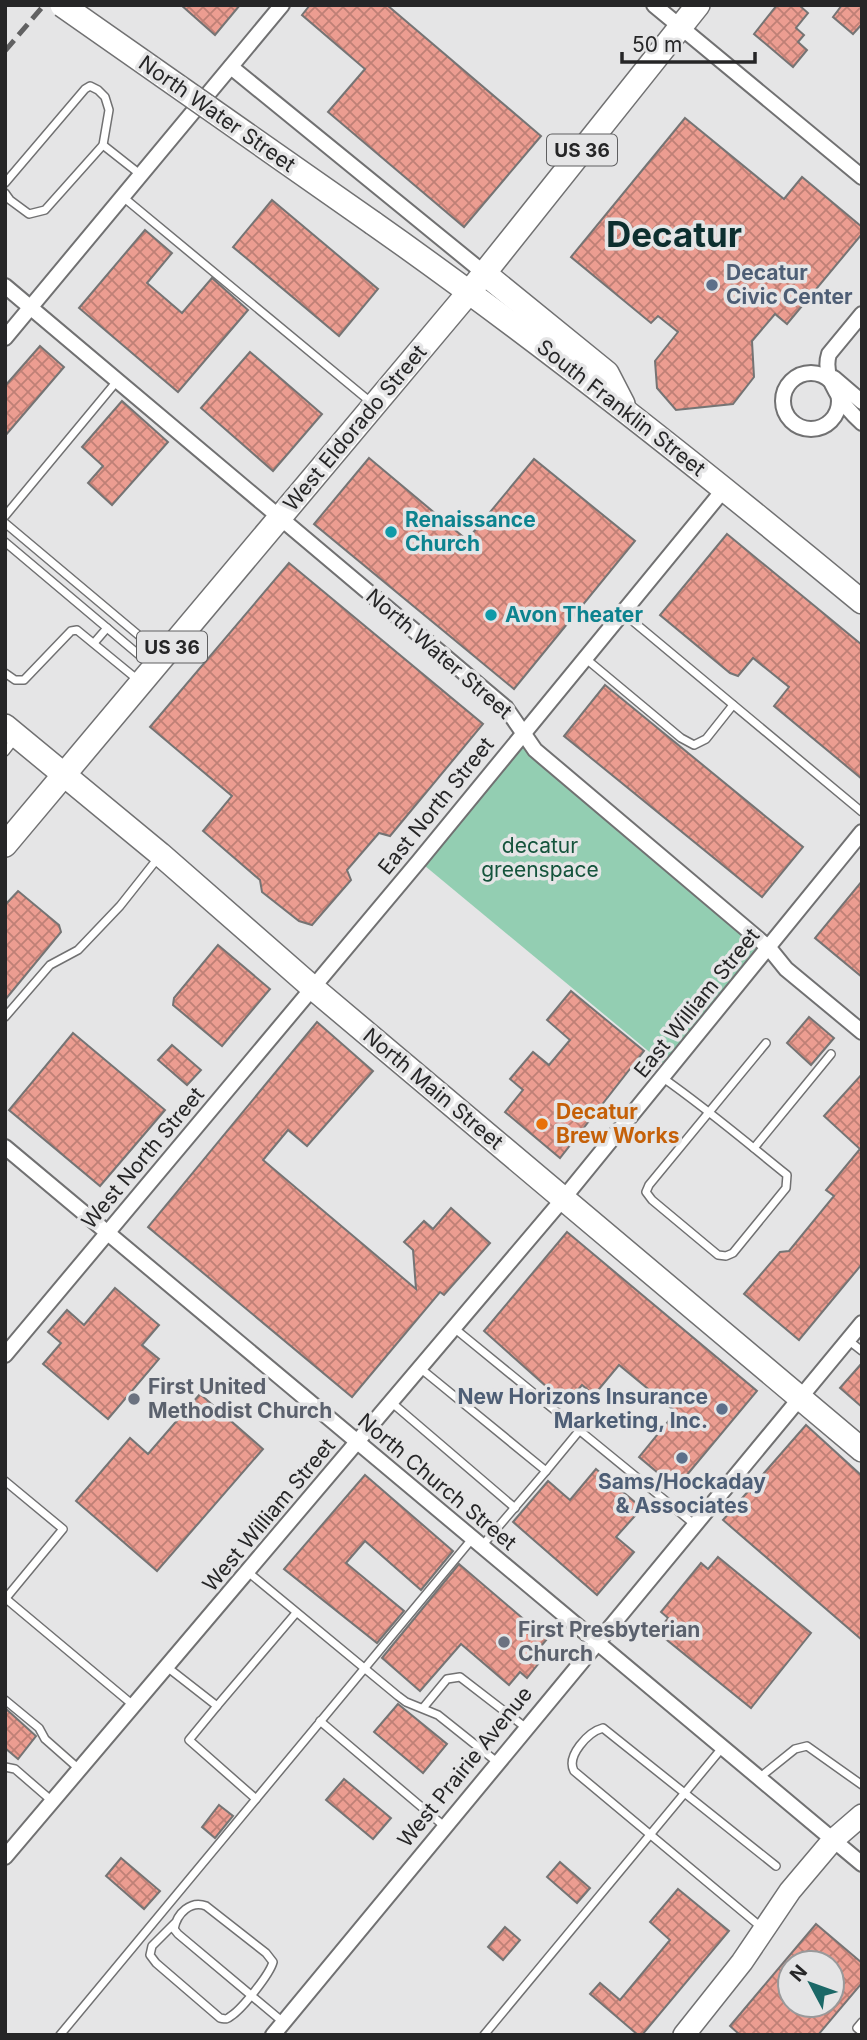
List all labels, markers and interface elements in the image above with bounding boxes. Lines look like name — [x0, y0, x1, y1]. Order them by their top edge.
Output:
scale bar — [622, 21, 755, 65]
text: 50 m — [632, 32, 682, 57]
street label: North Water Street — [134, 50, 300, 177]
road number: US 36 — [547, 134, 617, 166]
district label: Decatur — [606, 213, 742, 255]
place label: Decatur Civic Center — [726, 260, 853, 309]
marker: Decatur Civic Center — [704, 277, 720, 293]
street label: South Franklin Street — [532, 334, 711, 481]
street label: West Eldorado Street — [278, 339, 432, 516]
place label: Renaissance Church — [405, 507, 536, 556]
marker: Renaissance Church — [383, 524, 399, 540]
street label: North Water Street — [361, 583, 518, 724]
place label: Avon Theater — [505, 602, 643, 627]
marker: Avon Theater — [483, 607, 499, 623]
road number: US 36 — [137, 632, 207, 662]
street label: East North Street — [373, 732, 499, 879]
park label: decatur greenspace — [481, 833, 599, 882]
street label: East William Street — [629, 923, 765, 1082]
street label: North Main Street — [358, 1023, 509, 1155]
street label: West North Street — [76, 1082, 209, 1233]
place label: Decatur Brew Works — [556, 1099, 679, 1148]
marker: Decatur Brew Works — [534, 1116, 550, 1132]
place label: First United Methodist Church — [148, 1374, 332, 1423]
place label: New Horizons Insurance Marketing, Inc. — [457, 1384, 708, 1433]
marker: First United Methodist Church — [126, 1391, 142, 1407]
marker: New Horizons Insurance Marketing, Inc. — [714, 1401, 730, 1417]
street label: North Church Street — [353, 1408, 522, 1555]
street label: West William Street — [197, 1433, 340, 1596]
marker: Sams/Hockaday & Associates — [674, 1450, 690, 1466]
place label: Sams/Hockaday & Associates — [598, 1469, 766, 1518]
place label: First Presbyterian Church — [518, 1617, 700, 1666]
marker: First Presbyterian Church — [496, 1634, 512, 1650]
street label: West Prairie Avenue — [392, 1681, 537, 1852]
north arrow — [776, 1949, 846, 2019]
text: N — [785, 1960, 812, 1986]

